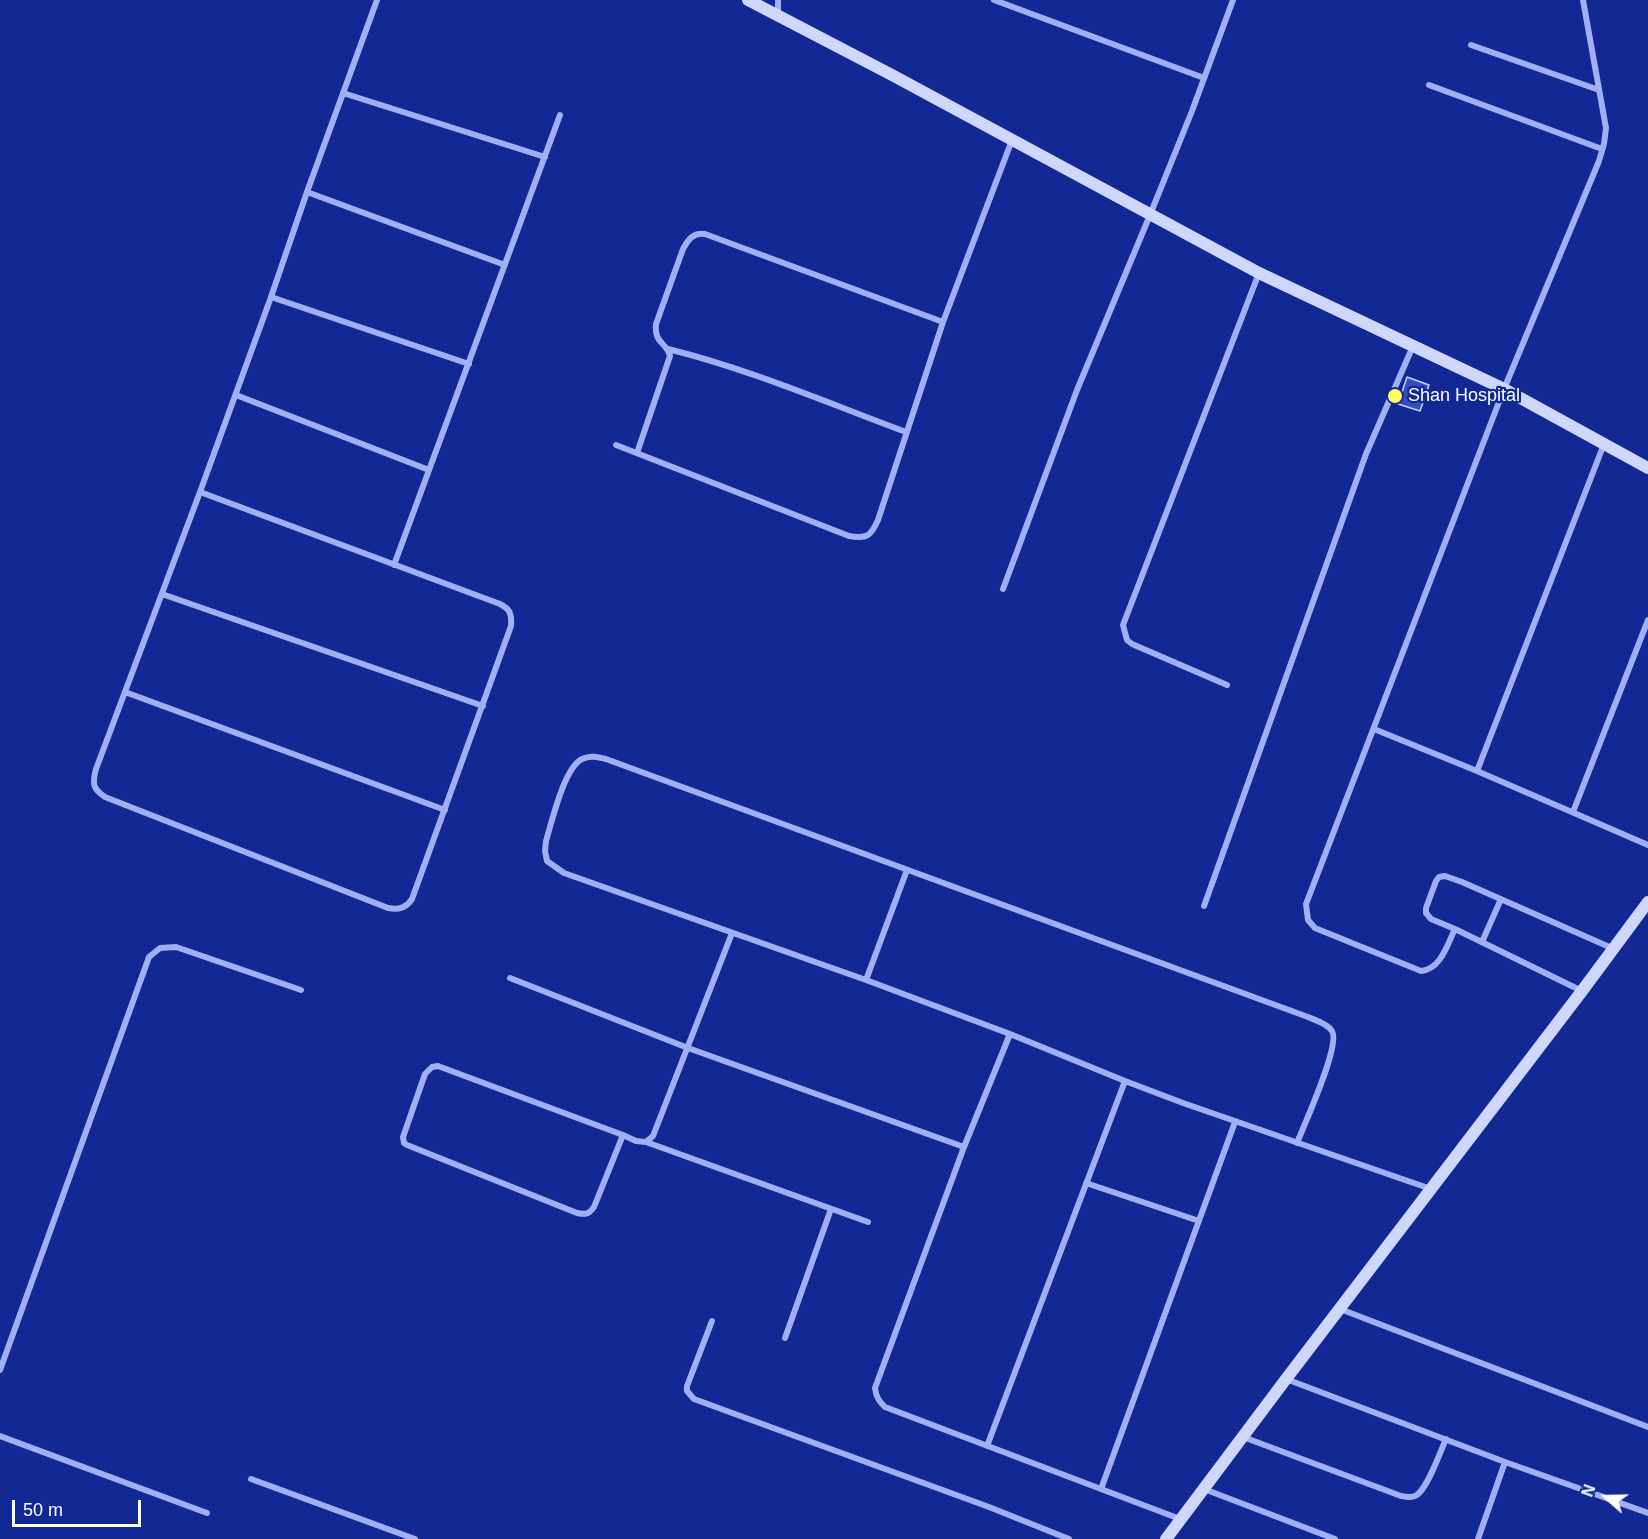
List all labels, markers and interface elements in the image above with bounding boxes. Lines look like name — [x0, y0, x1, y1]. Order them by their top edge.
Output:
place label: Shan Hospital — [1408, 385, 1520, 407]
marker: Shan Hospital — [1386, 387, 1404, 405]
north arrow — [1576, 1467, 1636, 1527]
text: N — [1579, 1482, 1599, 1499]
scale bar — [15, 1488, 144, 1526]
text: 50 m — [23, 1500, 63, 1520]

